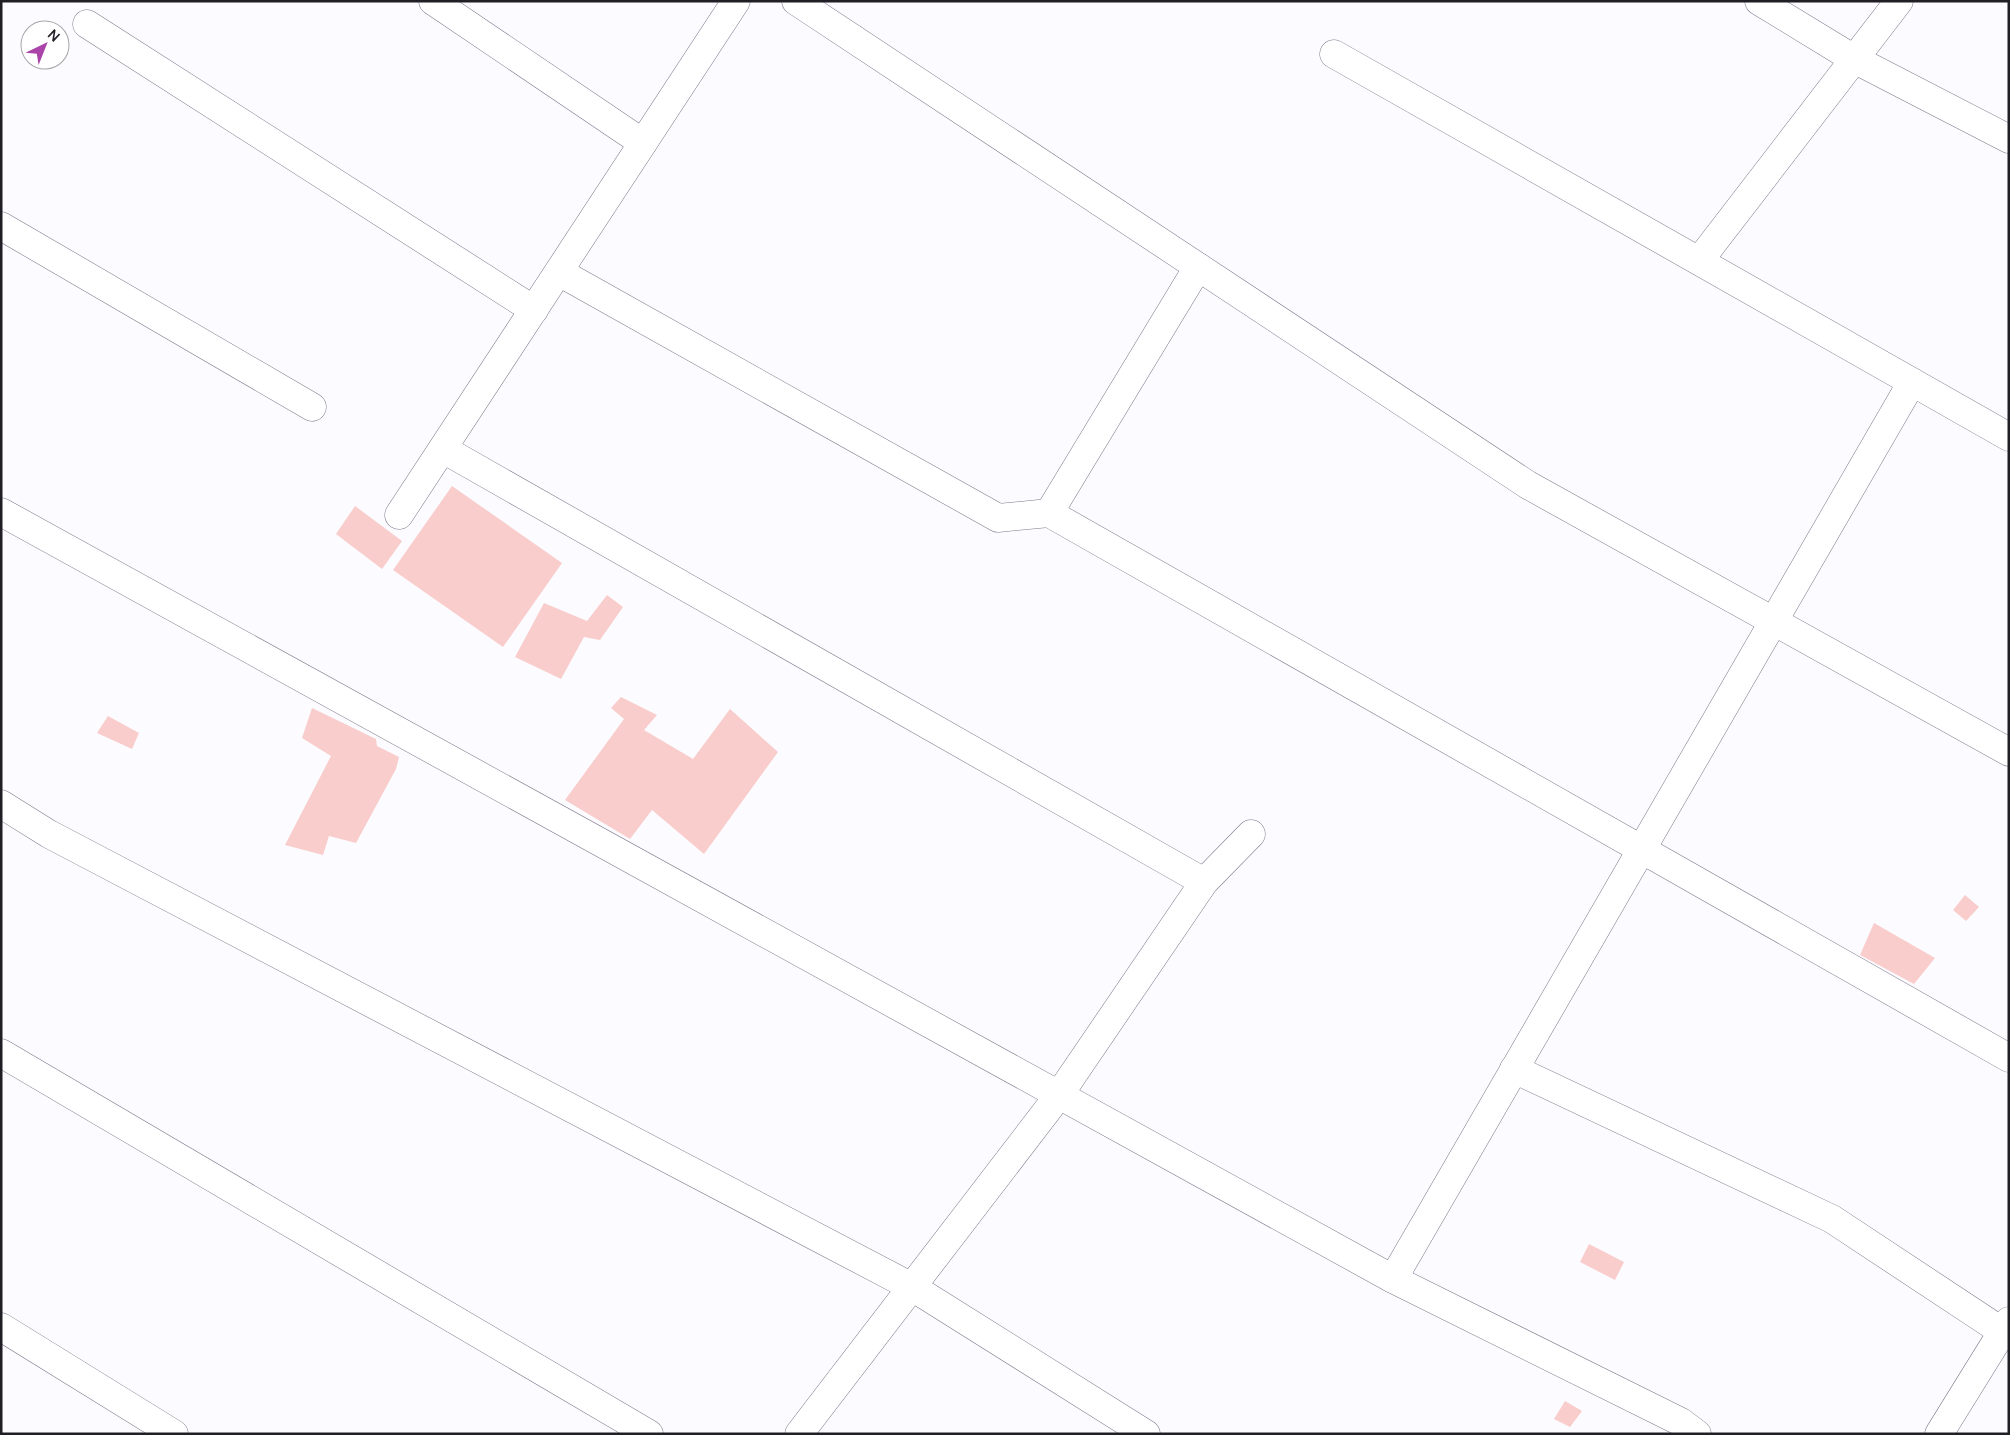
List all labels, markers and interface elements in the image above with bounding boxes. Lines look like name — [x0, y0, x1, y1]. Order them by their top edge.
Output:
north arrow — [20, 20, 70, 70]
text: N — [44, 25, 64, 46]

